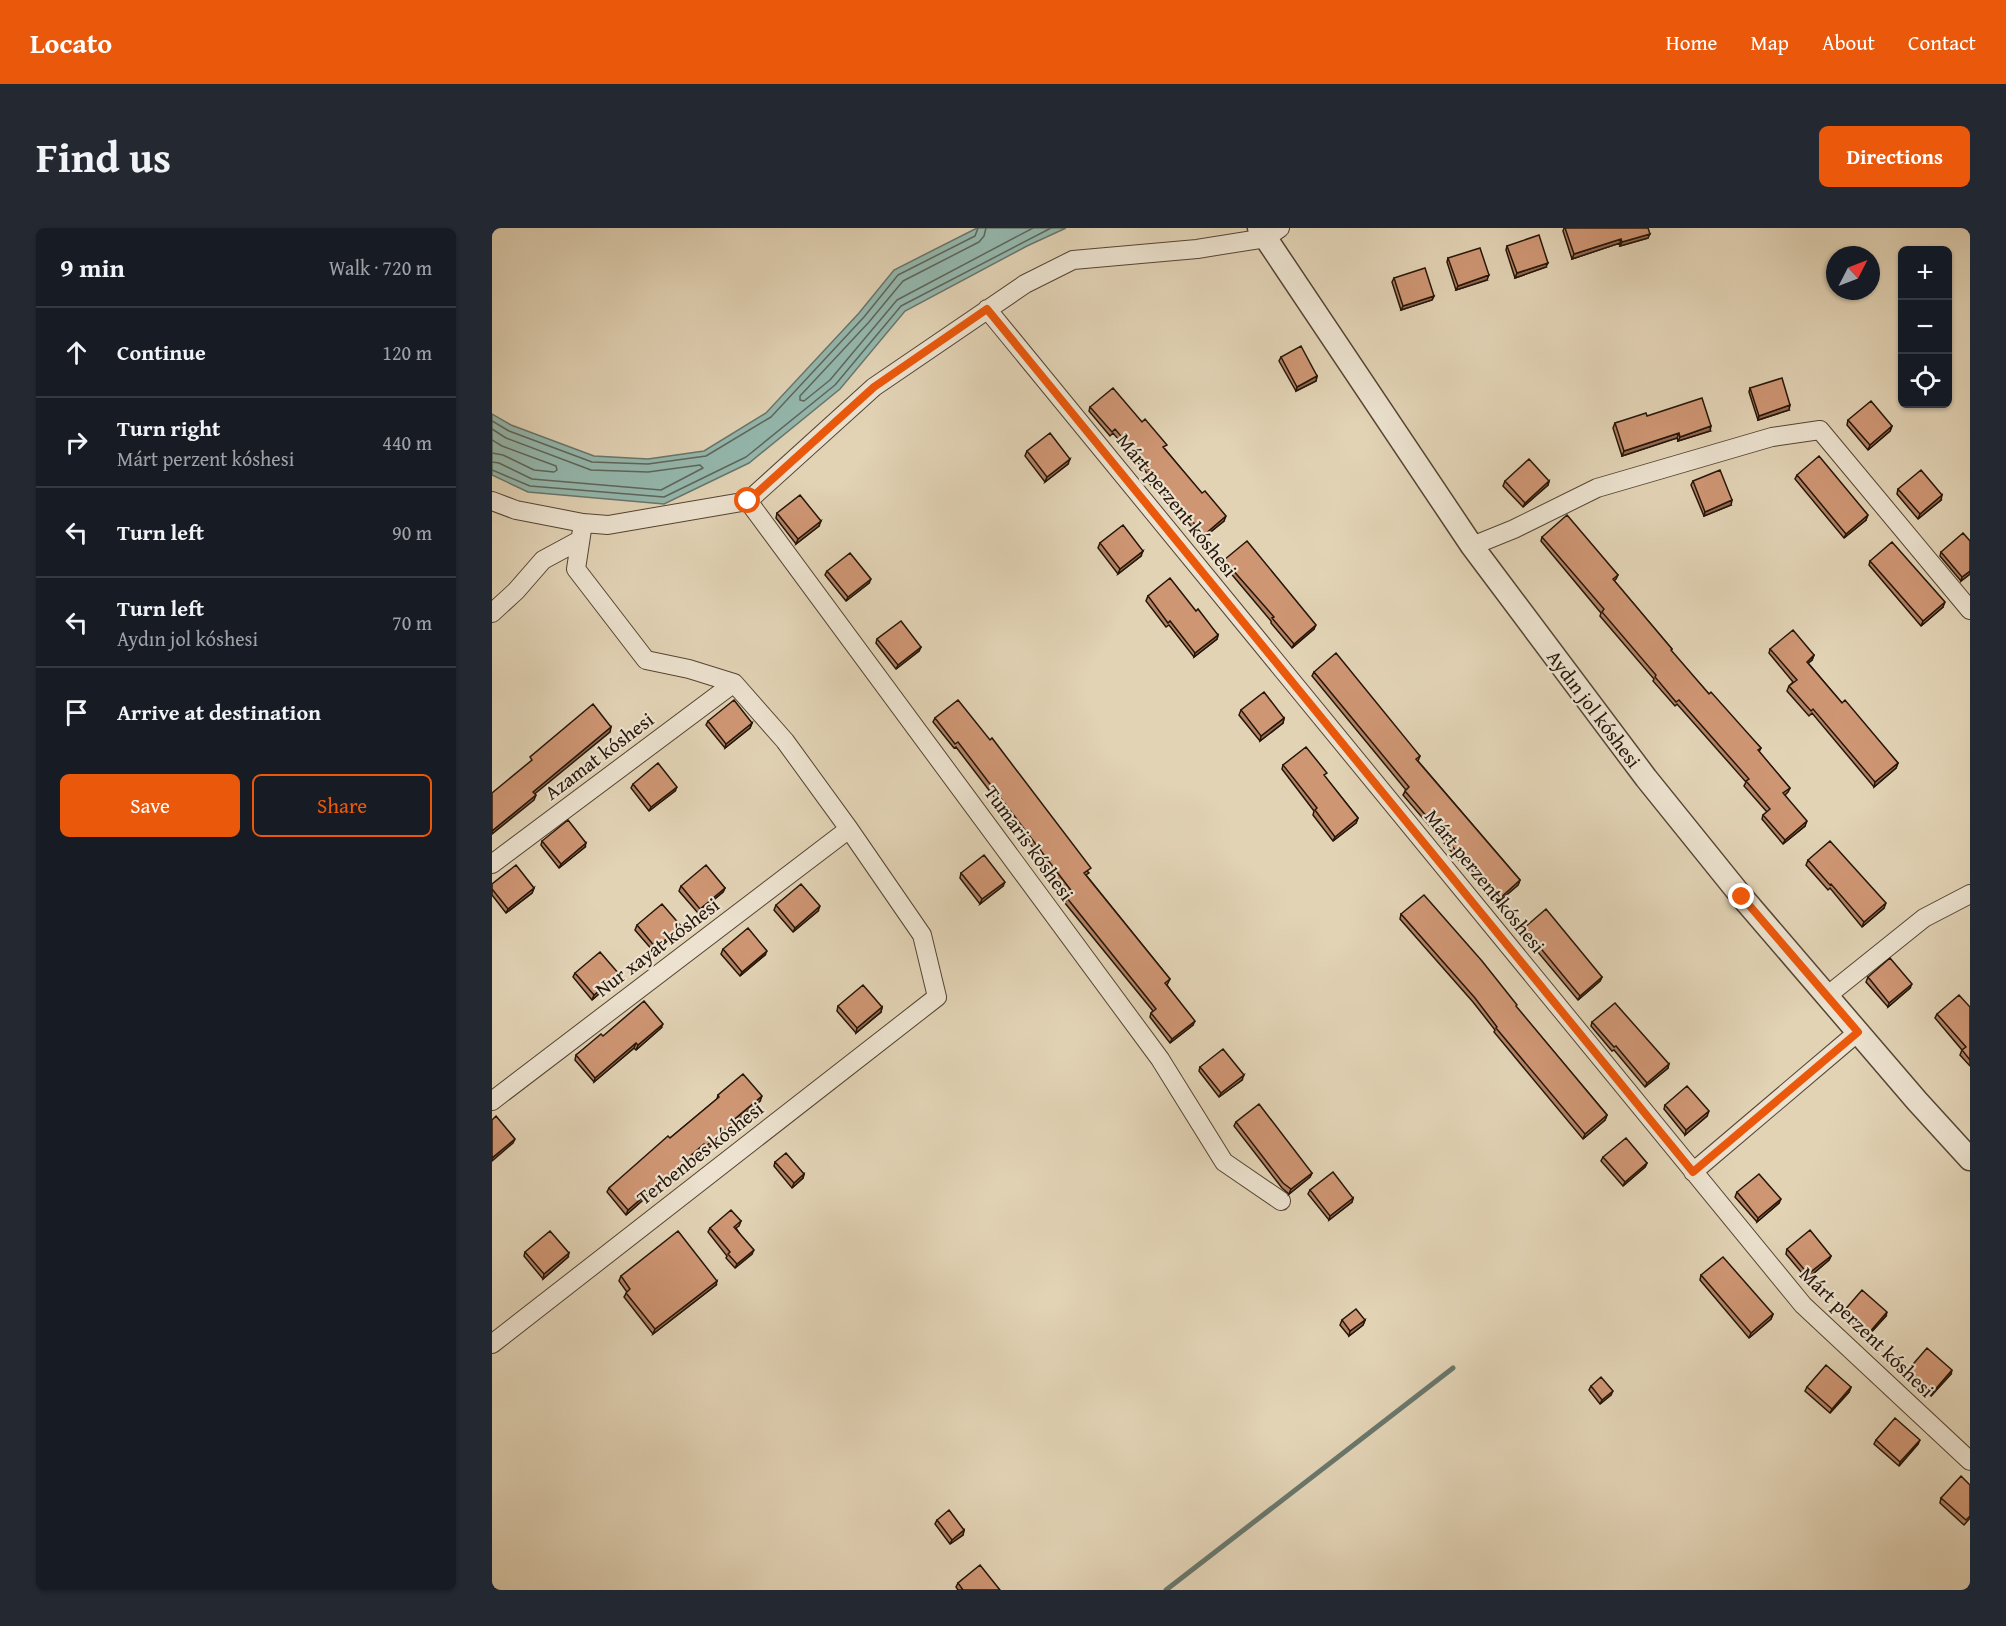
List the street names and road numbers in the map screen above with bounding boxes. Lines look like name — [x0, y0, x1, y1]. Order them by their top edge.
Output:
street label: Márt perzent kóshesi — [1110, 427, 1245, 583]
street label: Aydın jol kóshesi — [1540, 644, 1649, 774]
street label: Azamat kóshesi — [538, 705, 660, 806]
street label: Tumaris kóshesi — [978, 779, 1081, 907]
street label: Márt perzent kóshesi — [1418, 803, 1553, 959]
street label: Nur xayat kóshesi — [588, 890, 725, 1003]
street label: Terbenbes kóshesi — [630, 1094, 769, 1211]
street label: Márt perzent kóshesi — [1794, 1260, 1941, 1404]

